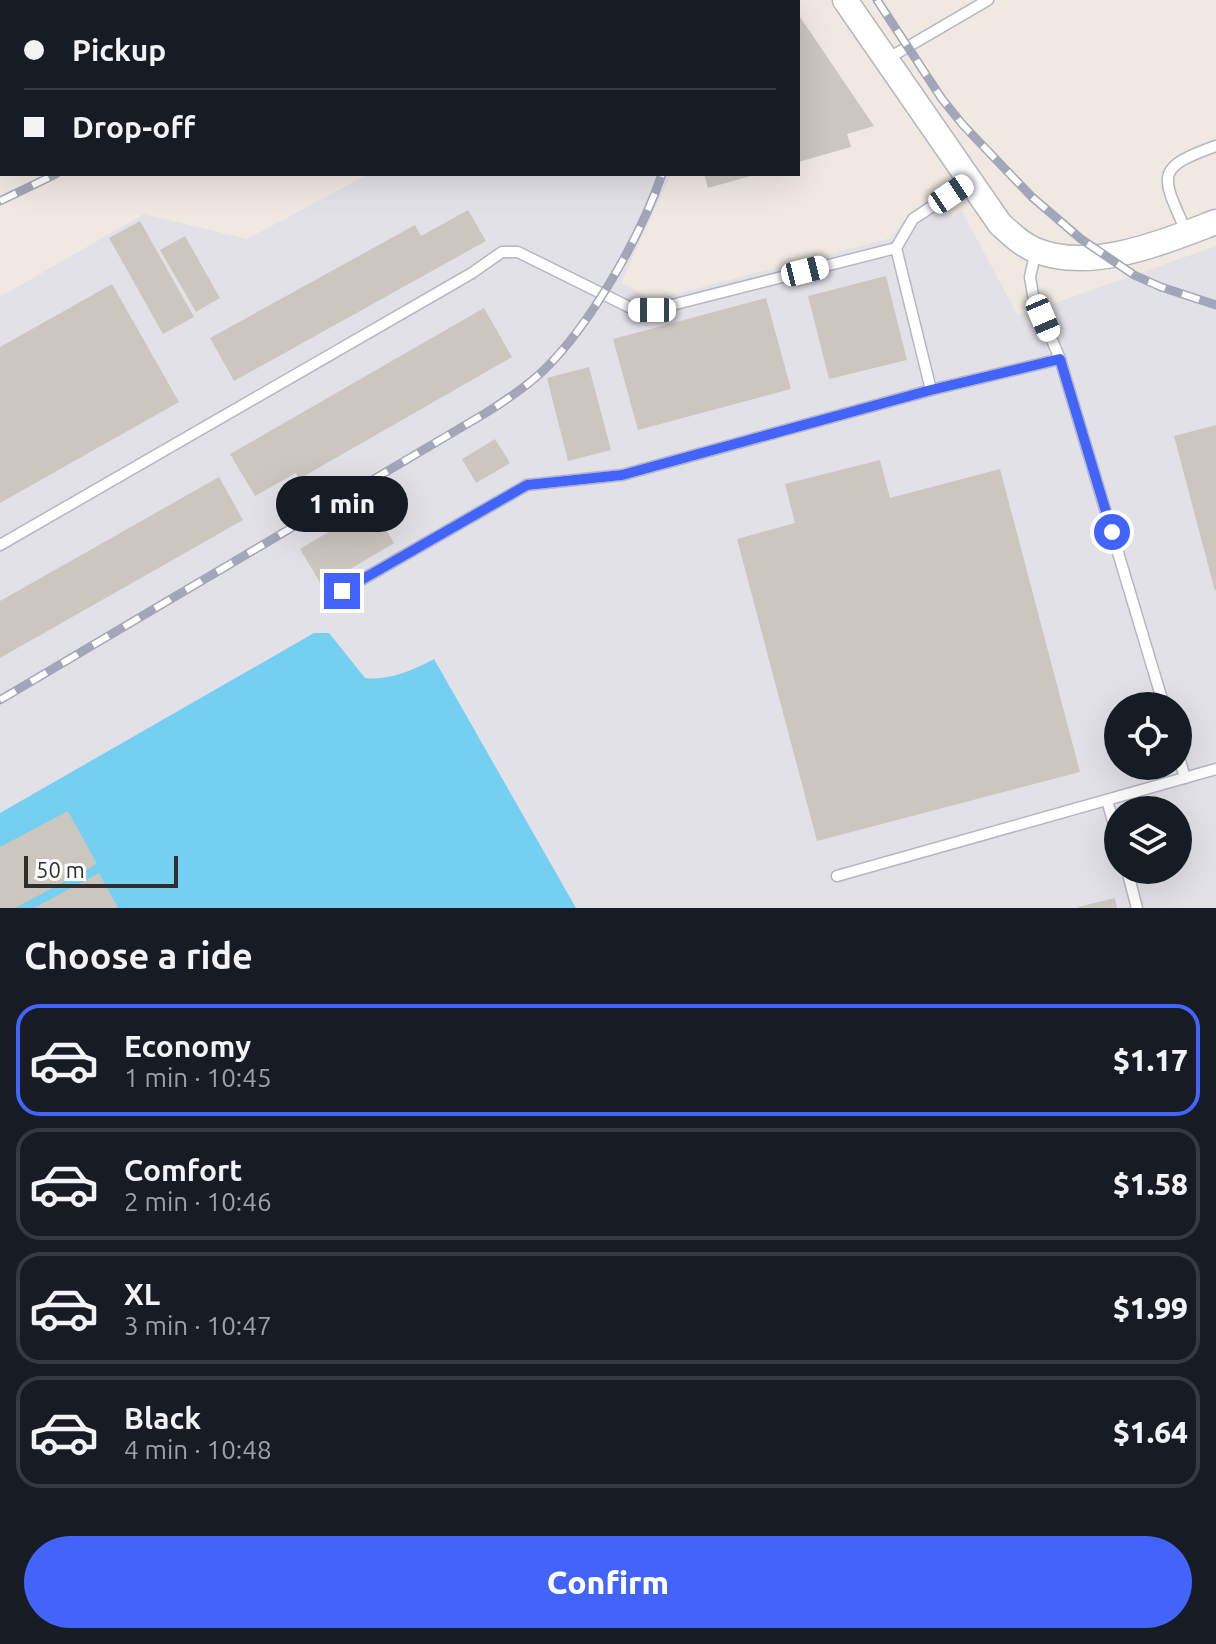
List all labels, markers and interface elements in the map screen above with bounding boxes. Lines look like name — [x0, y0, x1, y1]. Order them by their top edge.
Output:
text: Pickup — [72, 33, 166, 67]
text: Drop-off — [72, 110, 195, 144]
car — [924, 171, 978, 217]
car — [779, 254, 831, 288]
car — [1023, 291, 1063, 345]
car — [628, 298, 676, 322]
callout: 1 min — [276, 475, 408, 531]
text: 1 min — [309, 489, 375, 518]
route start — [1094, 514, 1130, 550]
route end — [324, 573, 360, 609]
map controls — [1104, 692, 1192, 884]
button: locate — [1104, 692, 1192, 780]
button: layers — [1104, 796, 1192, 884]
scale bar — [24, 852, 178, 888]
text: 50 m — [36, 857, 85, 882]
text: Choose a ride — [24, 935, 253, 976]
icon: car — [28, 1024, 100, 1096]
text: Economy — [124, 1029, 251, 1063]
text: $1.17 — [1113, 1043, 1188, 1077]
text: 1 min · 10:45 — [124, 1063, 272, 1092]
icon: car — [28, 1148, 100, 1220]
text: Comfort — [124, 1153, 242, 1187]
text: $1.58 — [1113, 1167, 1188, 1201]
text: 2 min · 10:46 — [124, 1187, 272, 1216]
icon: car — [28, 1272, 100, 1344]
text: XL — [124, 1277, 160, 1311]
text: $1.99 — [1113, 1291, 1188, 1325]
text: 3 min · 10:47 — [124, 1311, 272, 1340]
icon: car — [28, 1396, 100, 1468]
text: Black — [124, 1401, 201, 1435]
text: $1.64 — [1113, 1415, 1188, 1449]
text: 4 min · 10:48 — [124, 1435, 272, 1464]
button: Confirm — [24, 1536, 1192, 1628]

